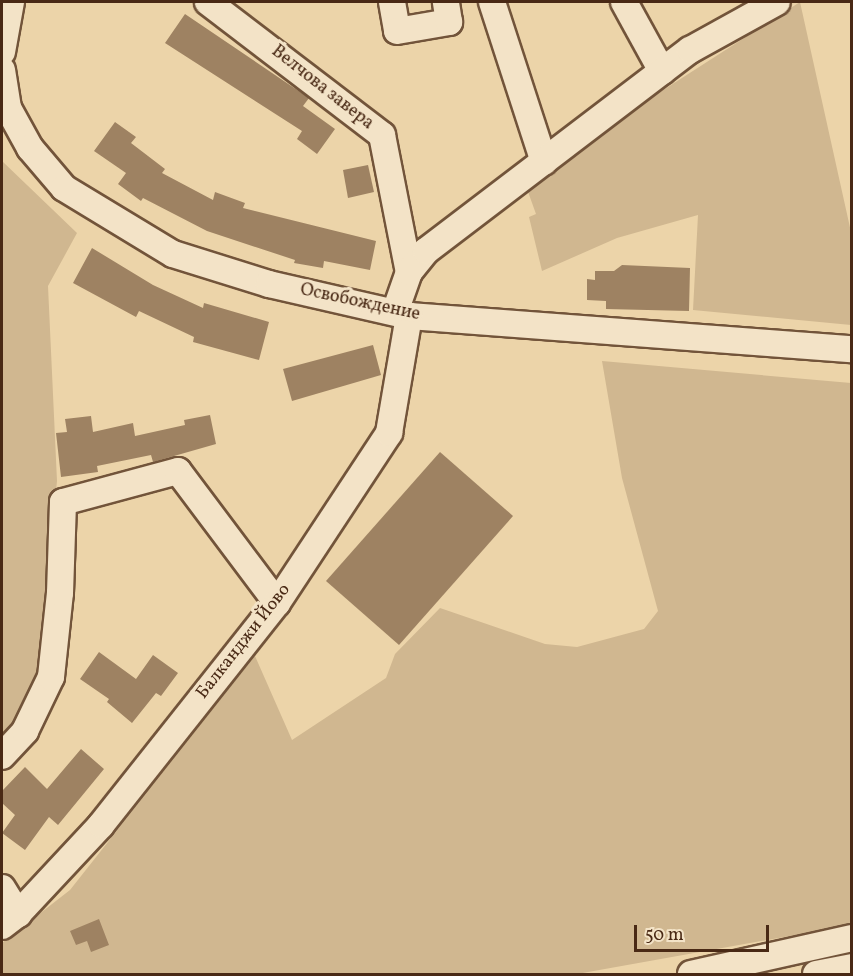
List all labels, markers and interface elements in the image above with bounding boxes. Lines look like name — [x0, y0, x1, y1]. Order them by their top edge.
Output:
street label: Велчова завера — [266, 41, 378, 135]
street label: Освобождение — [298, 280, 422, 326]
street label: Балканджи Йово — [192, 580, 296, 704]
scale bar — [637, 913, 772, 951]
text: 50 m — [645, 923, 684, 948]

